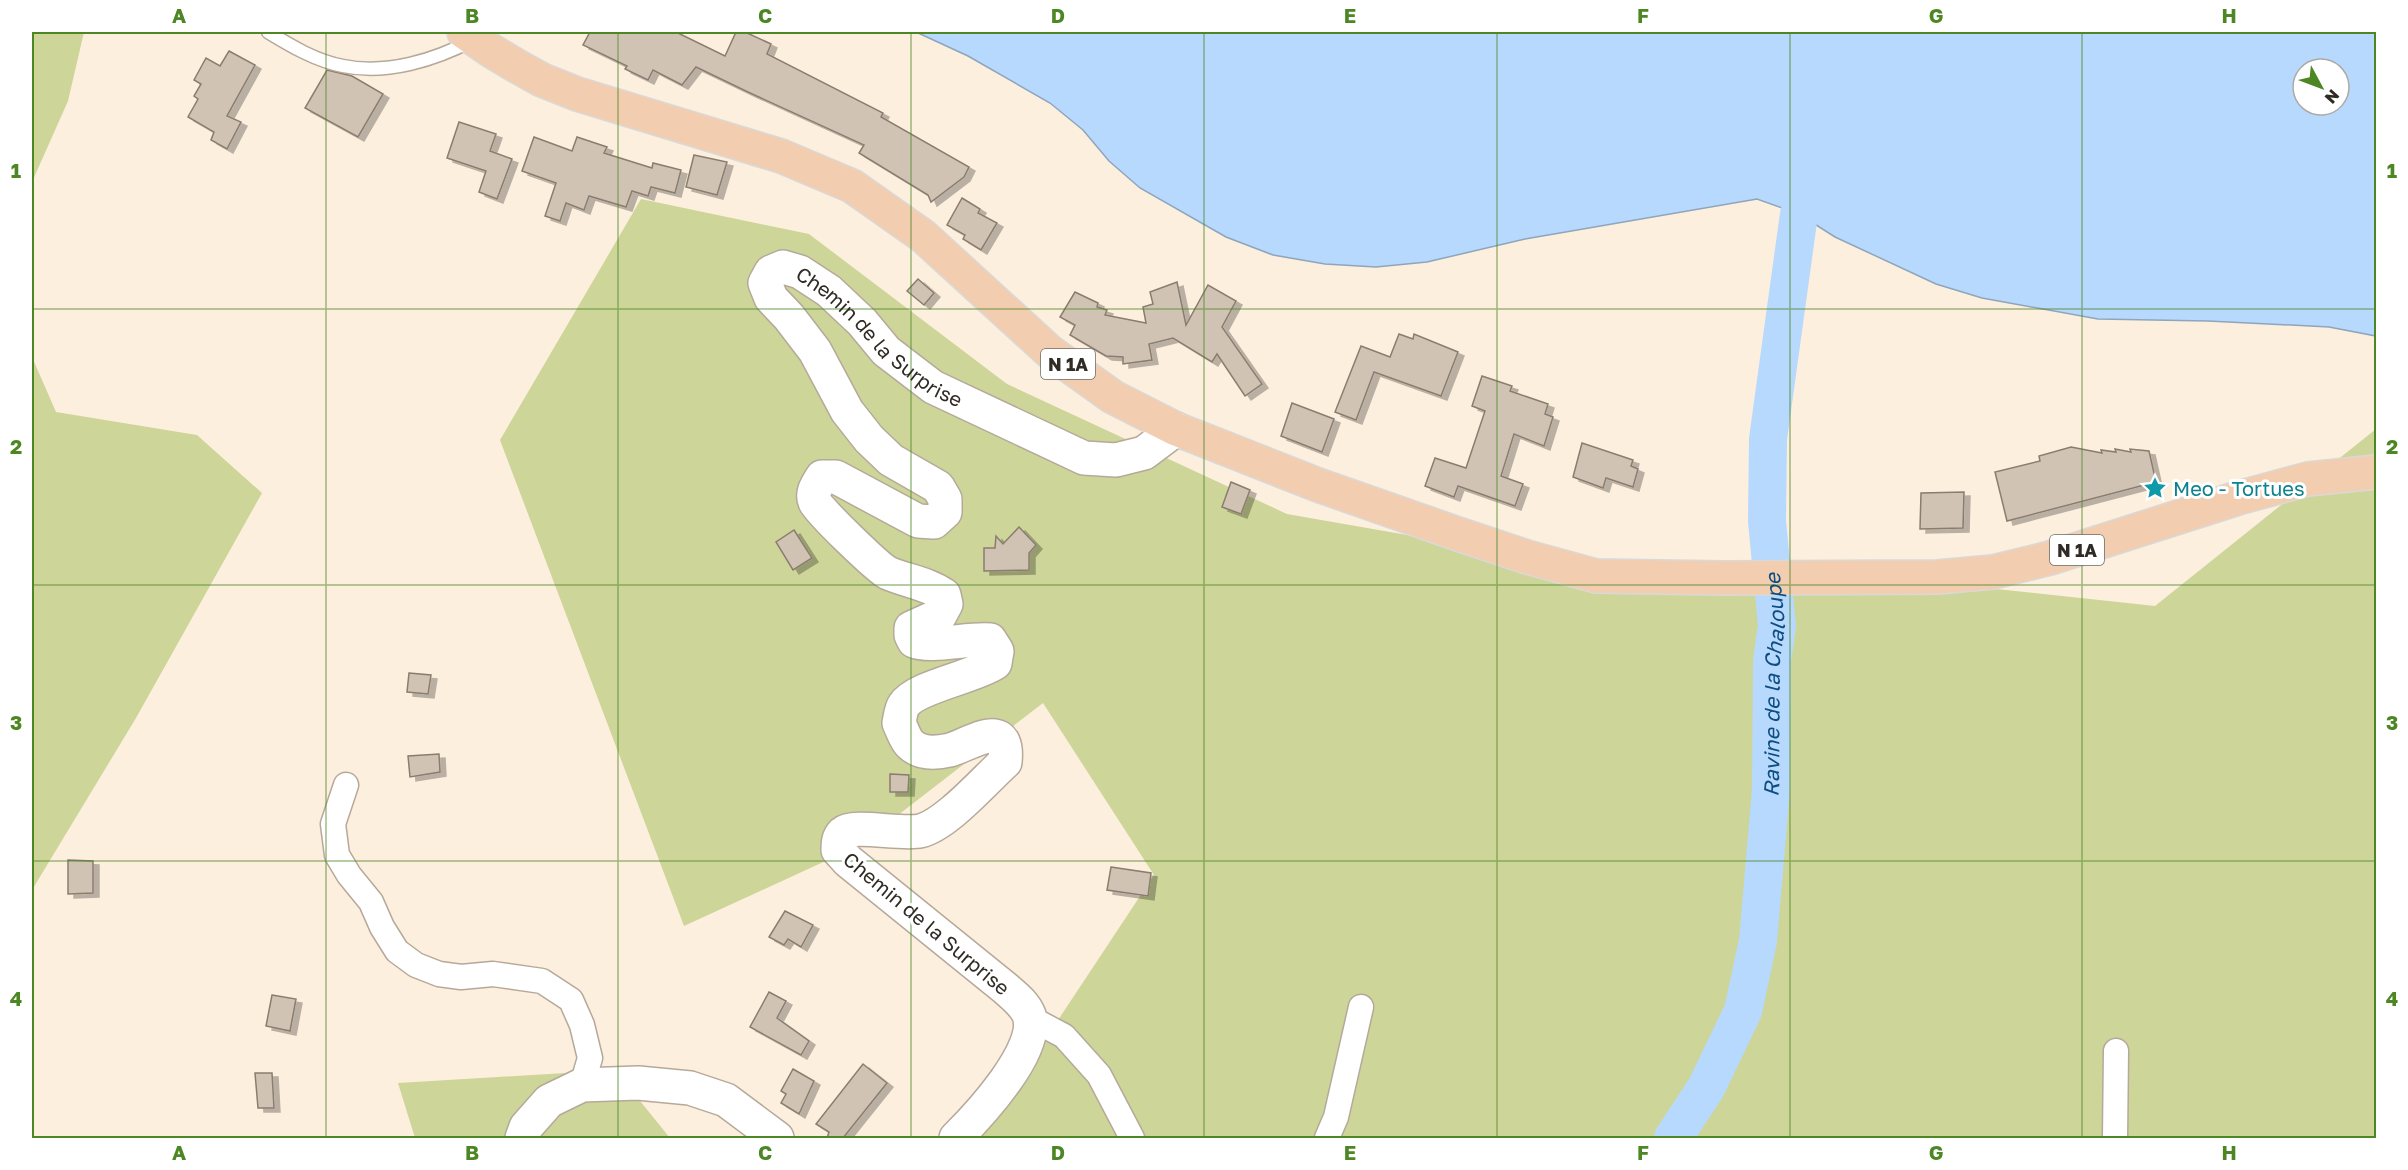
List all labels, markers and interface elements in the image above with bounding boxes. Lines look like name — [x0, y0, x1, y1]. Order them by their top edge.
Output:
text: A — [172, 3, 186, 27]
text: B — [465, 3, 479, 27]
text: C — [758, 3, 772, 27]
text: D — [1051, 3, 1065, 27]
text: E — [1344, 3, 1356, 27]
text: F — [1637, 3, 1649, 27]
text: G — [1929, 3, 1943, 27]
text: H — [2221, 3, 2237, 27]
north arrow — [2291, 57, 2351, 117]
text: N — [2321, 86, 2344, 108]
text: 1 — [11, 158, 21, 182]
text: 1 — [2387, 158, 2397, 182]
street label: Chemin de la Surprise — [792, 261, 967, 411]
road number: N 1A — [1041, 349, 1095, 379]
text: 2 — [10, 434, 22, 458]
text: 2 — [2386, 434, 2398, 458]
place icon: Meo - Tortues — [2142, 475, 2168, 501]
place label: Meo - Tortues — [2173, 476, 2305, 500]
road number: N 1A — [2050, 535, 2104, 565]
water label: Ravine de la Chaloupe — [1757, 570, 1790, 797]
text: 3 — [10, 710, 22, 734]
text: 3 — [2386, 710, 2398, 734]
street label: Chemin de la Surprise — [839, 846, 1015, 1000]
text: 4 — [10, 986, 22, 1010]
text: 4 — [2386, 986, 2398, 1010]
text: A — [172, 1140, 186, 1164]
text: B — [465, 1140, 479, 1164]
text: C — [758, 1140, 772, 1164]
text: D — [1051, 1140, 1065, 1164]
text: E — [1344, 1140, 1356, 1164]
text: F — [1637, 1140, 1649, 1164]
text: G — [1929, 1140, 1943, 1164]
text: H — [2221, 1140, 2237, 1164]

